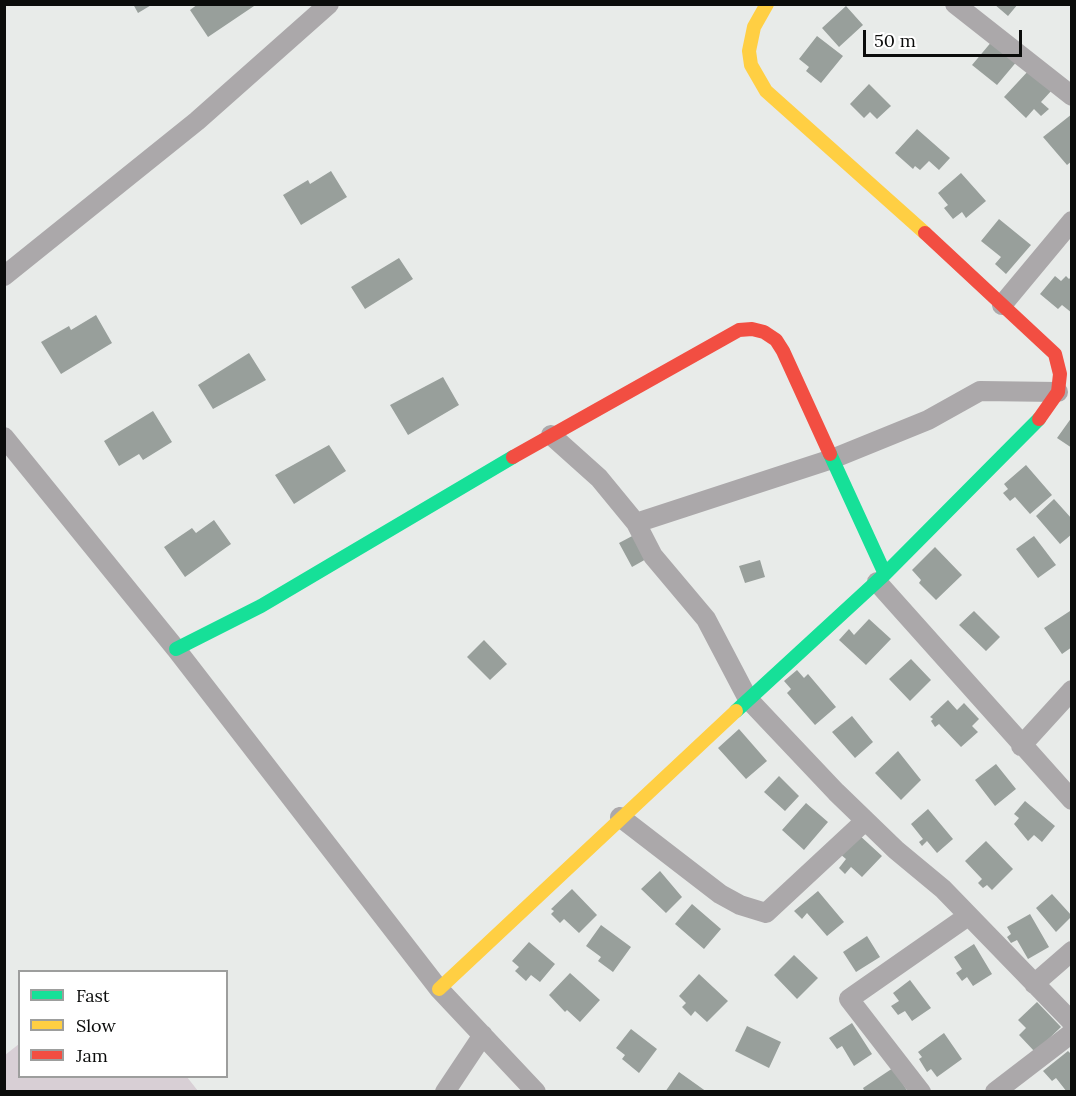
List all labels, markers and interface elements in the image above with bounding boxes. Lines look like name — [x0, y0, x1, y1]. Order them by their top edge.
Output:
scale bar — [866, 18, 1025, 56]
text: 50 m — [874, 29, 916, 52]
legend — [18, 970, 228, 1078]
text: Fast — [76, 984, 110, 1007]
text: Slow — [76, 1014, 116, 1037]
text: Jam — [76, 1044, 108, 1067]

